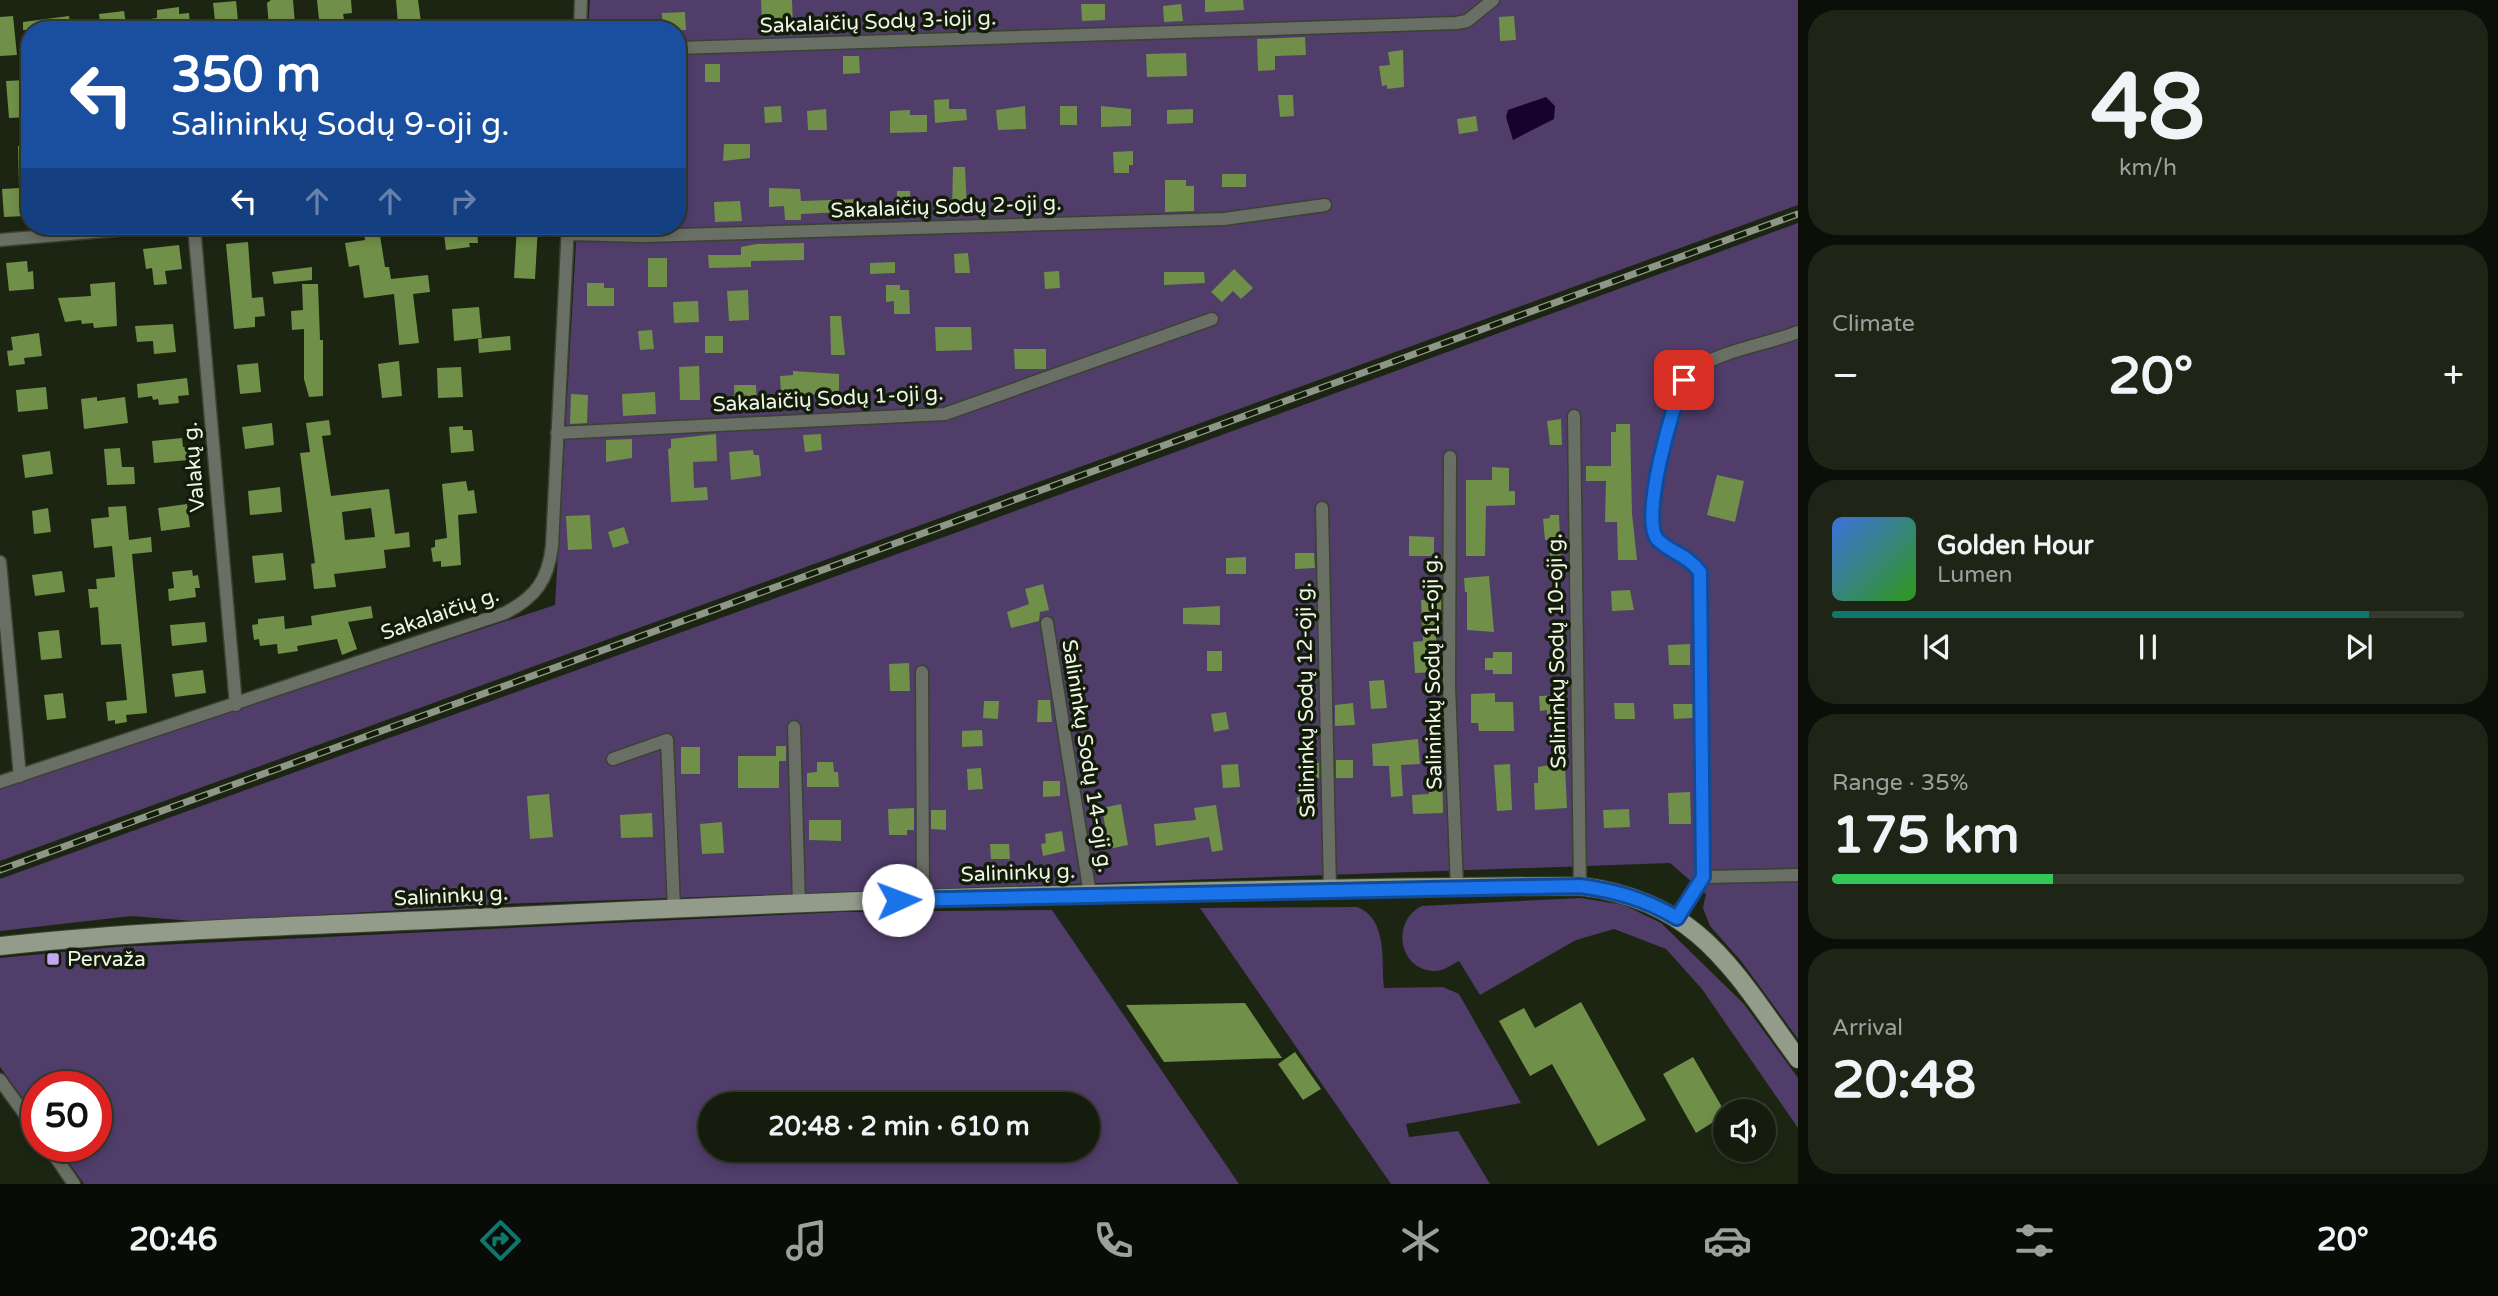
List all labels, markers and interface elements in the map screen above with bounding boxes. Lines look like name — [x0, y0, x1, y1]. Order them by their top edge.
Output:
street label: Sakalaičių Sodų 3-ioji g. — [759, 5, 997, 39]
text: 350 m — [171, 46, 321, 105]
icon: left — [56, 49, 147, 140]
text: 48 — [2091, 53, 2205, 163]
text: Salininkų Sodų 9-oji g. — [171, 106, 510, 144]
text: km/h — [2119, 154, 2177, 182]
icon: left — [225, 182, 263, 220]
icon: ahead — [298, 182, 336, 220]
icon: ahead — [371, 182, 409, 220]
icon: right — [444, 182, 482, 220]
street label: Sakalaičių Sodų 2-oji g. — [830, 190, 1062, 224]
text: Climate — [1832, 310, 1915, 338]
text: 20° — [2108, 345, 2193, 408]
pin — [1654, 350, 1714, 410]
text: − — [1832, 353, 1859, 399]
text: + — [2443, 353, 2464, 399]
icon: arrive — [1665, 361, 1703, 399]
street label: Sakalaičių Sodų 1-oji g. — [712, 380, 944, 418]
street label: Valakų g. — [178, 421, 210, 513]
text: Golden Hour — [1937, 530, 2094, 561]
street label: Salininkų Sodų 10-oji g. — [1542, 533, 1572, 769]
street label: Salininkų Sodų 11-oji g. — [1418, 554, 1448, 790]
text: Lumen — [1937, 561, 2012, 589]
street label: Sakalaičių g. — [378, 582, 502, 646]
street label: Salininkų Sodų 12-oji g. — [1291, 582, 1321, 818]
icon: previous — [1918, 628, 1956, 666]
icon: pause — [2129, 628, 2167, 666]
icon: next — [2340, 628, 2378, 666]
street label: Salininkų Sodų 14-oji g. — [1056, 638, 1118, 874]
text: Range · 35% — [1832, 769, 1968, 797]
text: 175 km — [1832, 804, 2020, 867]
street label: Salininkų g. — [960, 859, 1076, 887]
position arrow — [861, 863, 935, 937]
street label: Salininkų g. — [393, 881, 509, 911]
place label: Pervaža — [67, 947, 146, 972]
marker: Pervaža — [45, 951, 61, 967]
text: Arrival — [1832, 1014, 1903, 1042]
text: 20:48 — [1832, 1049, 1976, 1112]
speed limit sign: 50 — [21, 1071, 112, 1162]
map controls — [1713, 1099, 1776, 1162]
button: sound — [1713, 1099, 1776, 1162]
text: 20:48 · 2 min · 610 m — [768, 1111, 1030, 1142]
icon: directions — [476, 1216, 525, 1265]
icon: music — [782, 1216, 831, 1265]
icon: phone — [1089, 1216, 1138, 1265]
icon: climate — [1396, 1216, 1445, 1265]
icon: car — [1703, 1216, 1752, 1265]
icon: filters — [2010, 1216, 2059, 1265]
text: 20:46 — [129, 1221, 218, 1259]
text: 20° — [2317, 1221, 2369, 1259]

